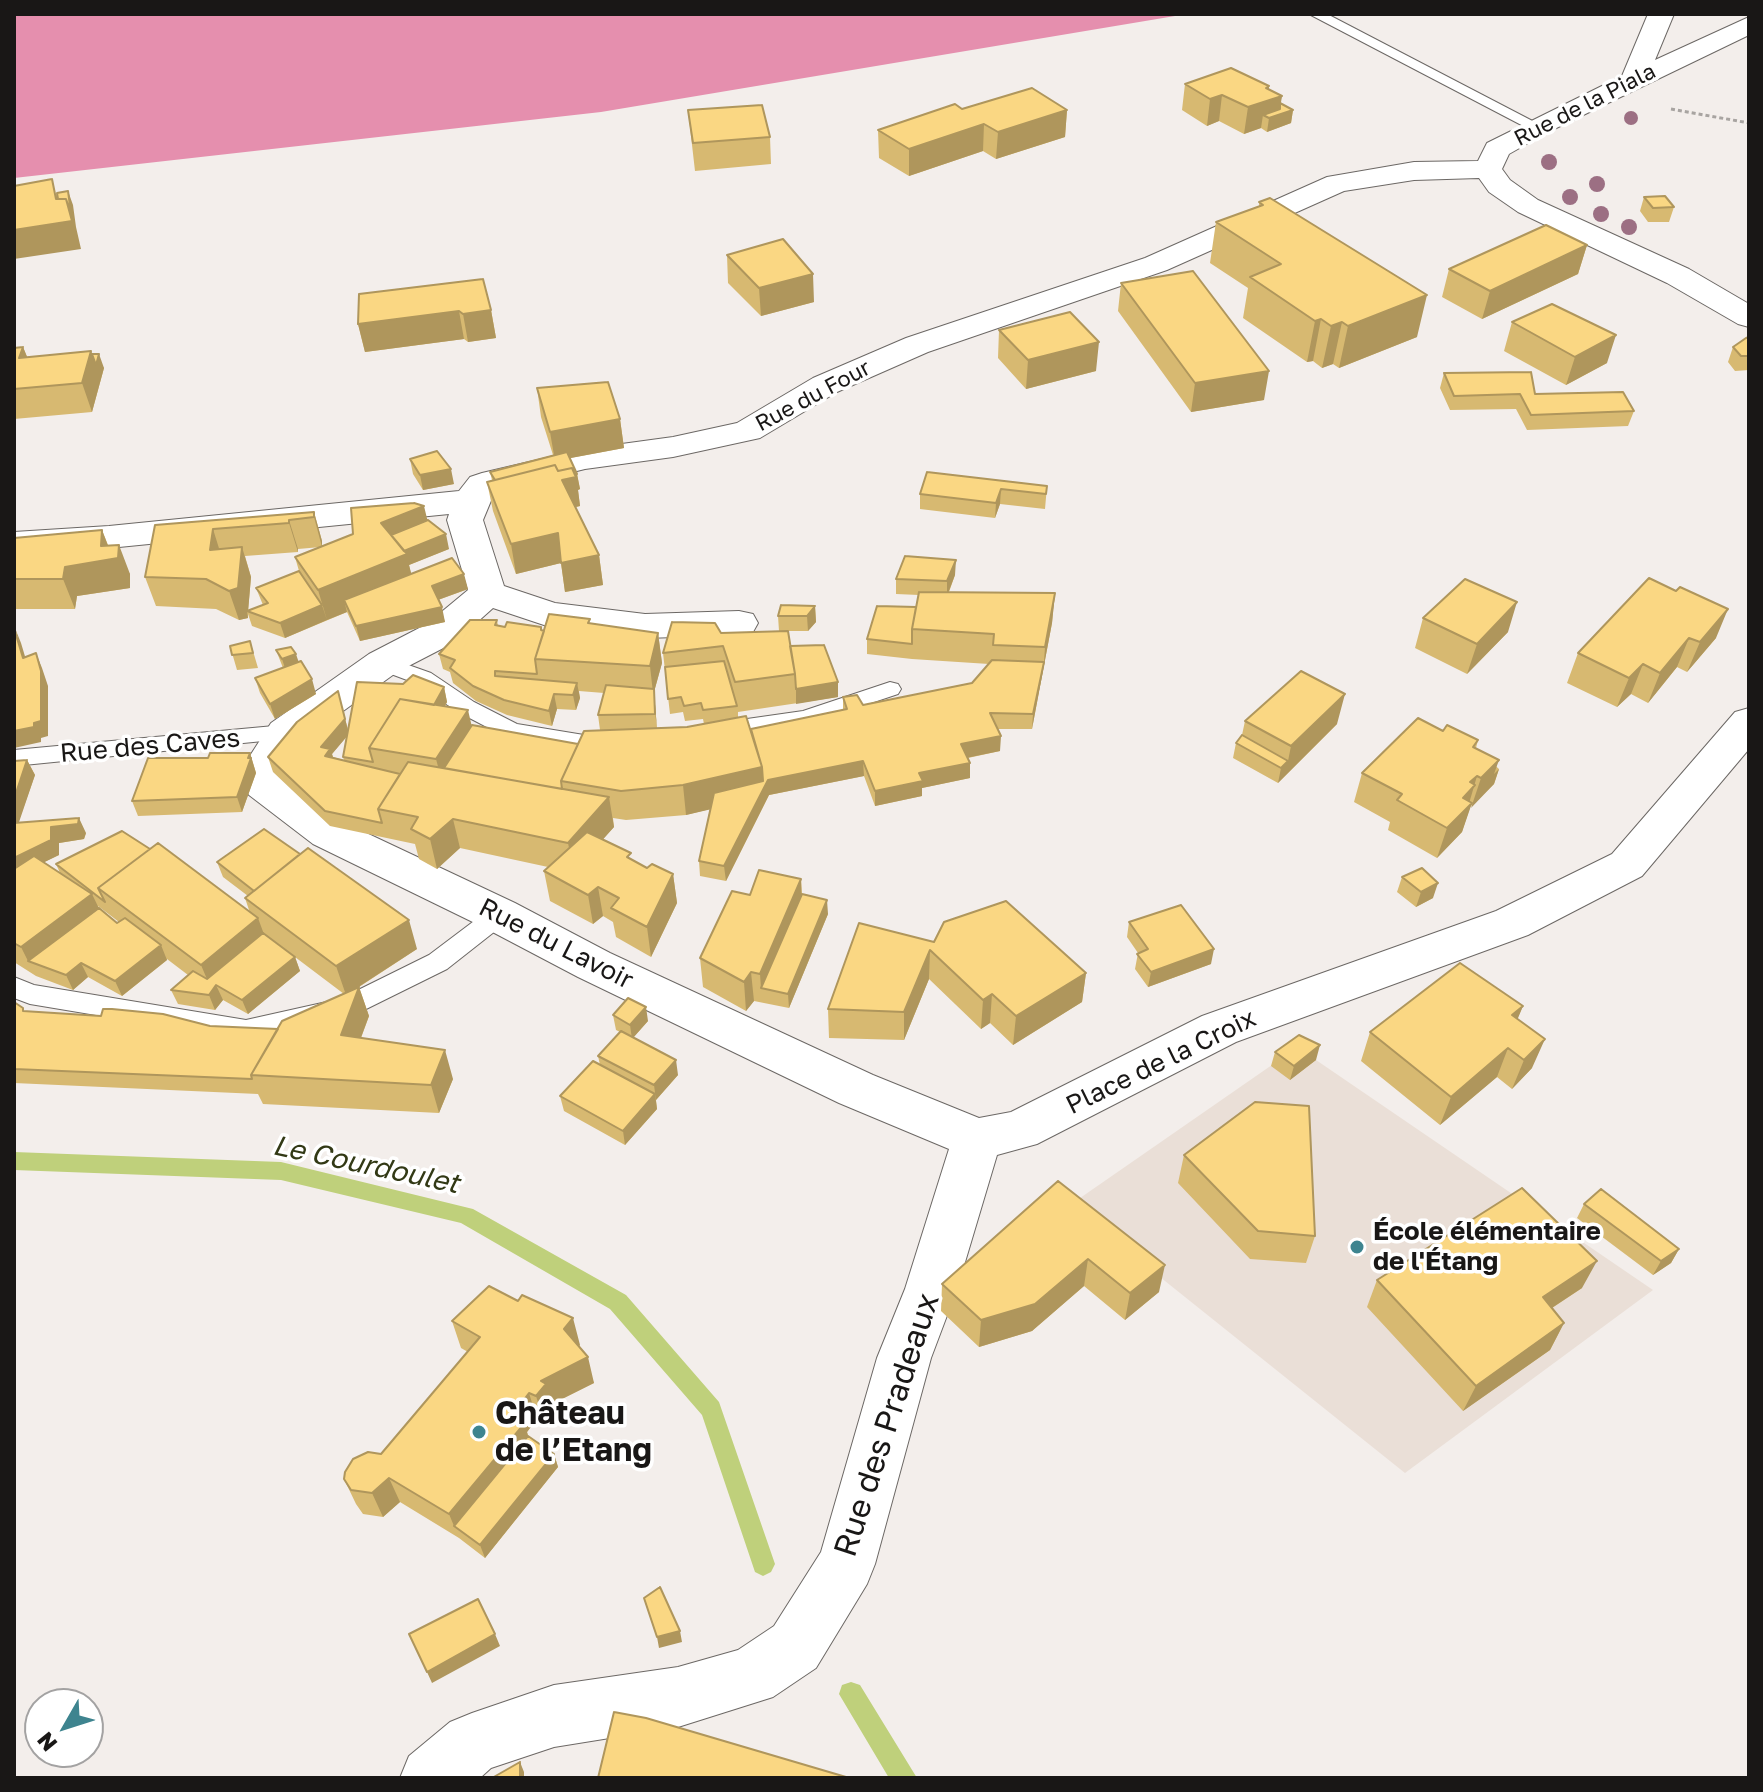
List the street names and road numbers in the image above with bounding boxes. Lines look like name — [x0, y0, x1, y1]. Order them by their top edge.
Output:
street label: Rue de la Piala — [1510, 58, 1660, 152]
street label: Rue du Four — [751, 355, 875, 437]
street label: Rue des Caves — [59, 723, 241, 769]
street label: Rue du Lavoir — [474, 892, 638, 996]
street label: Place de la Croix — [1061, 1003, 1261, 1121]
street label: Rue des Pradeaux — [826, 1288, 948, 1562]

